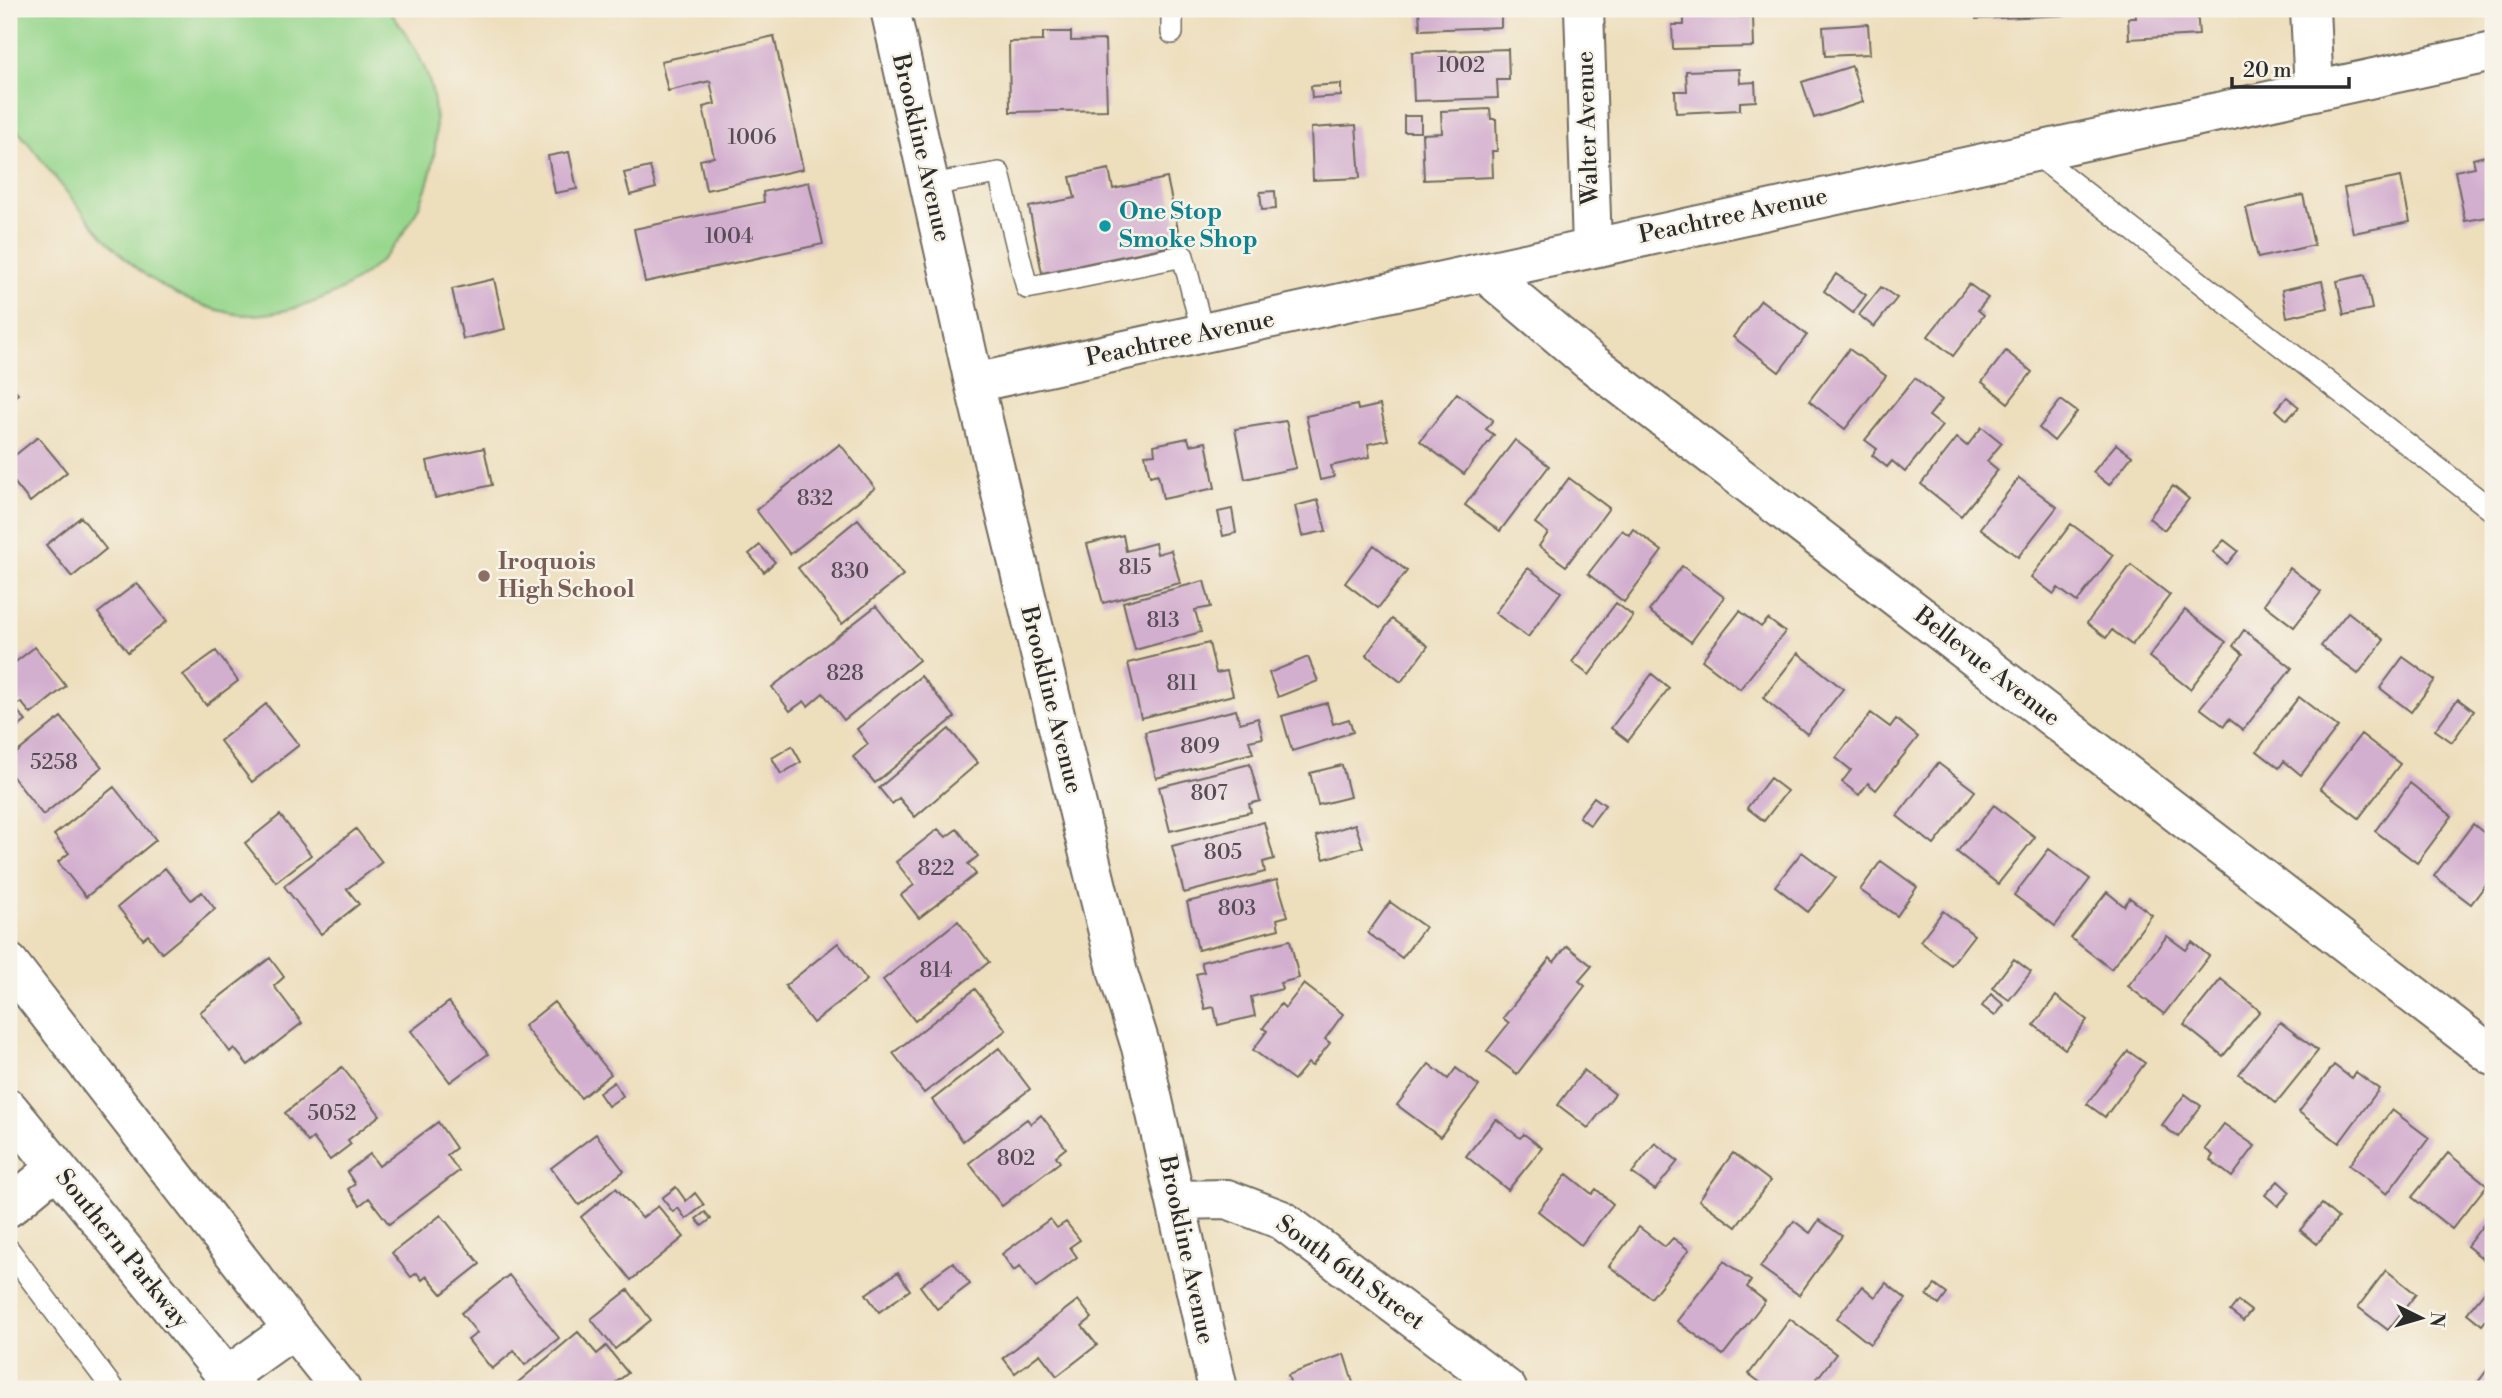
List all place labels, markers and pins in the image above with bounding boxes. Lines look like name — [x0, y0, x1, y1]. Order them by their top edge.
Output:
place label: One Stop Smoke Shop — [1119, 197, 1258, 255]
marker: One Stop Smoke Shop — [1097, 218, 1113, 234]
place label: Iroquois High School — [498, 547, 635, 605]
marker: Iroquois High School — [476, 568, 492, 584]

